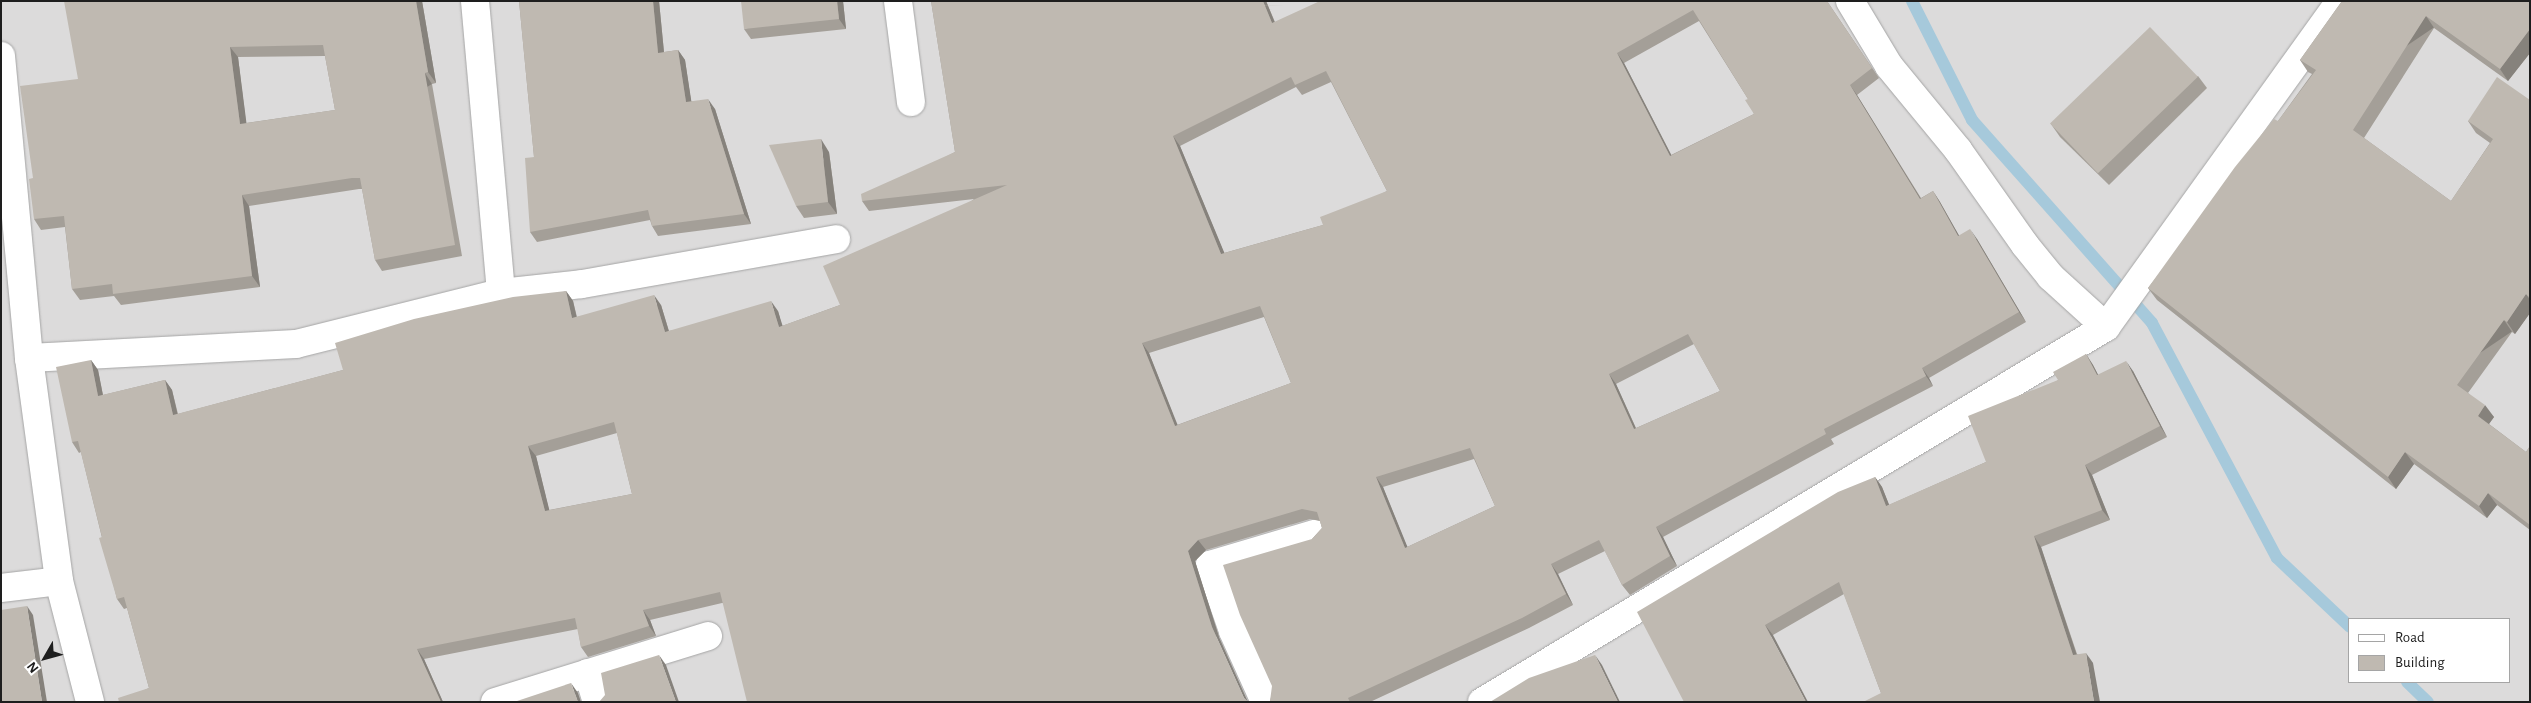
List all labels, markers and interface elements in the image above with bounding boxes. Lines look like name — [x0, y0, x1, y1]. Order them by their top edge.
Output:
legend — [2348, 618, 2511, 683]
text: Road — [2395, 630, 2425, 645]
north arrow — [20, 633, 70, 683]
text: Building — [2395, 655, 2445, 670]
text: N — [25, 659, 42, 675]

